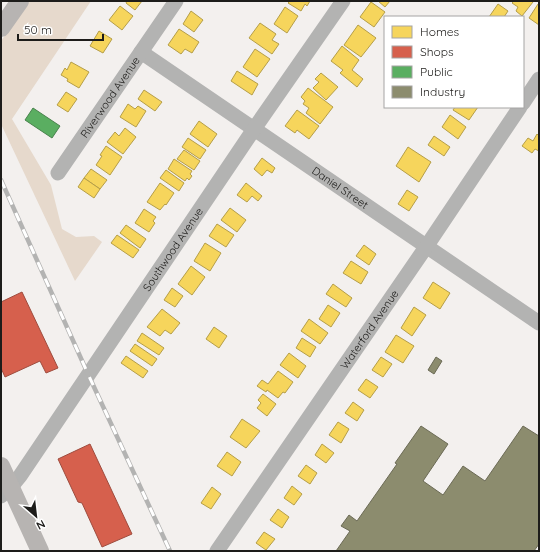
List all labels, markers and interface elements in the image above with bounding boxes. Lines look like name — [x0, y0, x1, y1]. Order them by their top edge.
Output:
scale bar — [18, 16, 103, 42]
legend — [384, 16, 524, 108]
text: 50 m — [24, 22, 52, 37]
text: Homes — [420, 24, 460, 39]
text: Shops — [420, 44, 454, 59]
street label: Riverwood Avenue — [77, 54, 143, 140]
text: Public — [420, 64, 453, 79]
text: Industry — [420, 84, 465, 99]
street label: Daniel Street — [309, 164, 371, 212]
street label: Southwood Avenue — [140, 205, 206, 294]
street label: Waterford Avenue — [337, 287, 401, 372]
north arrow — [16, 496, 56, 536]
text: N — [34, 517, 48, 533]

